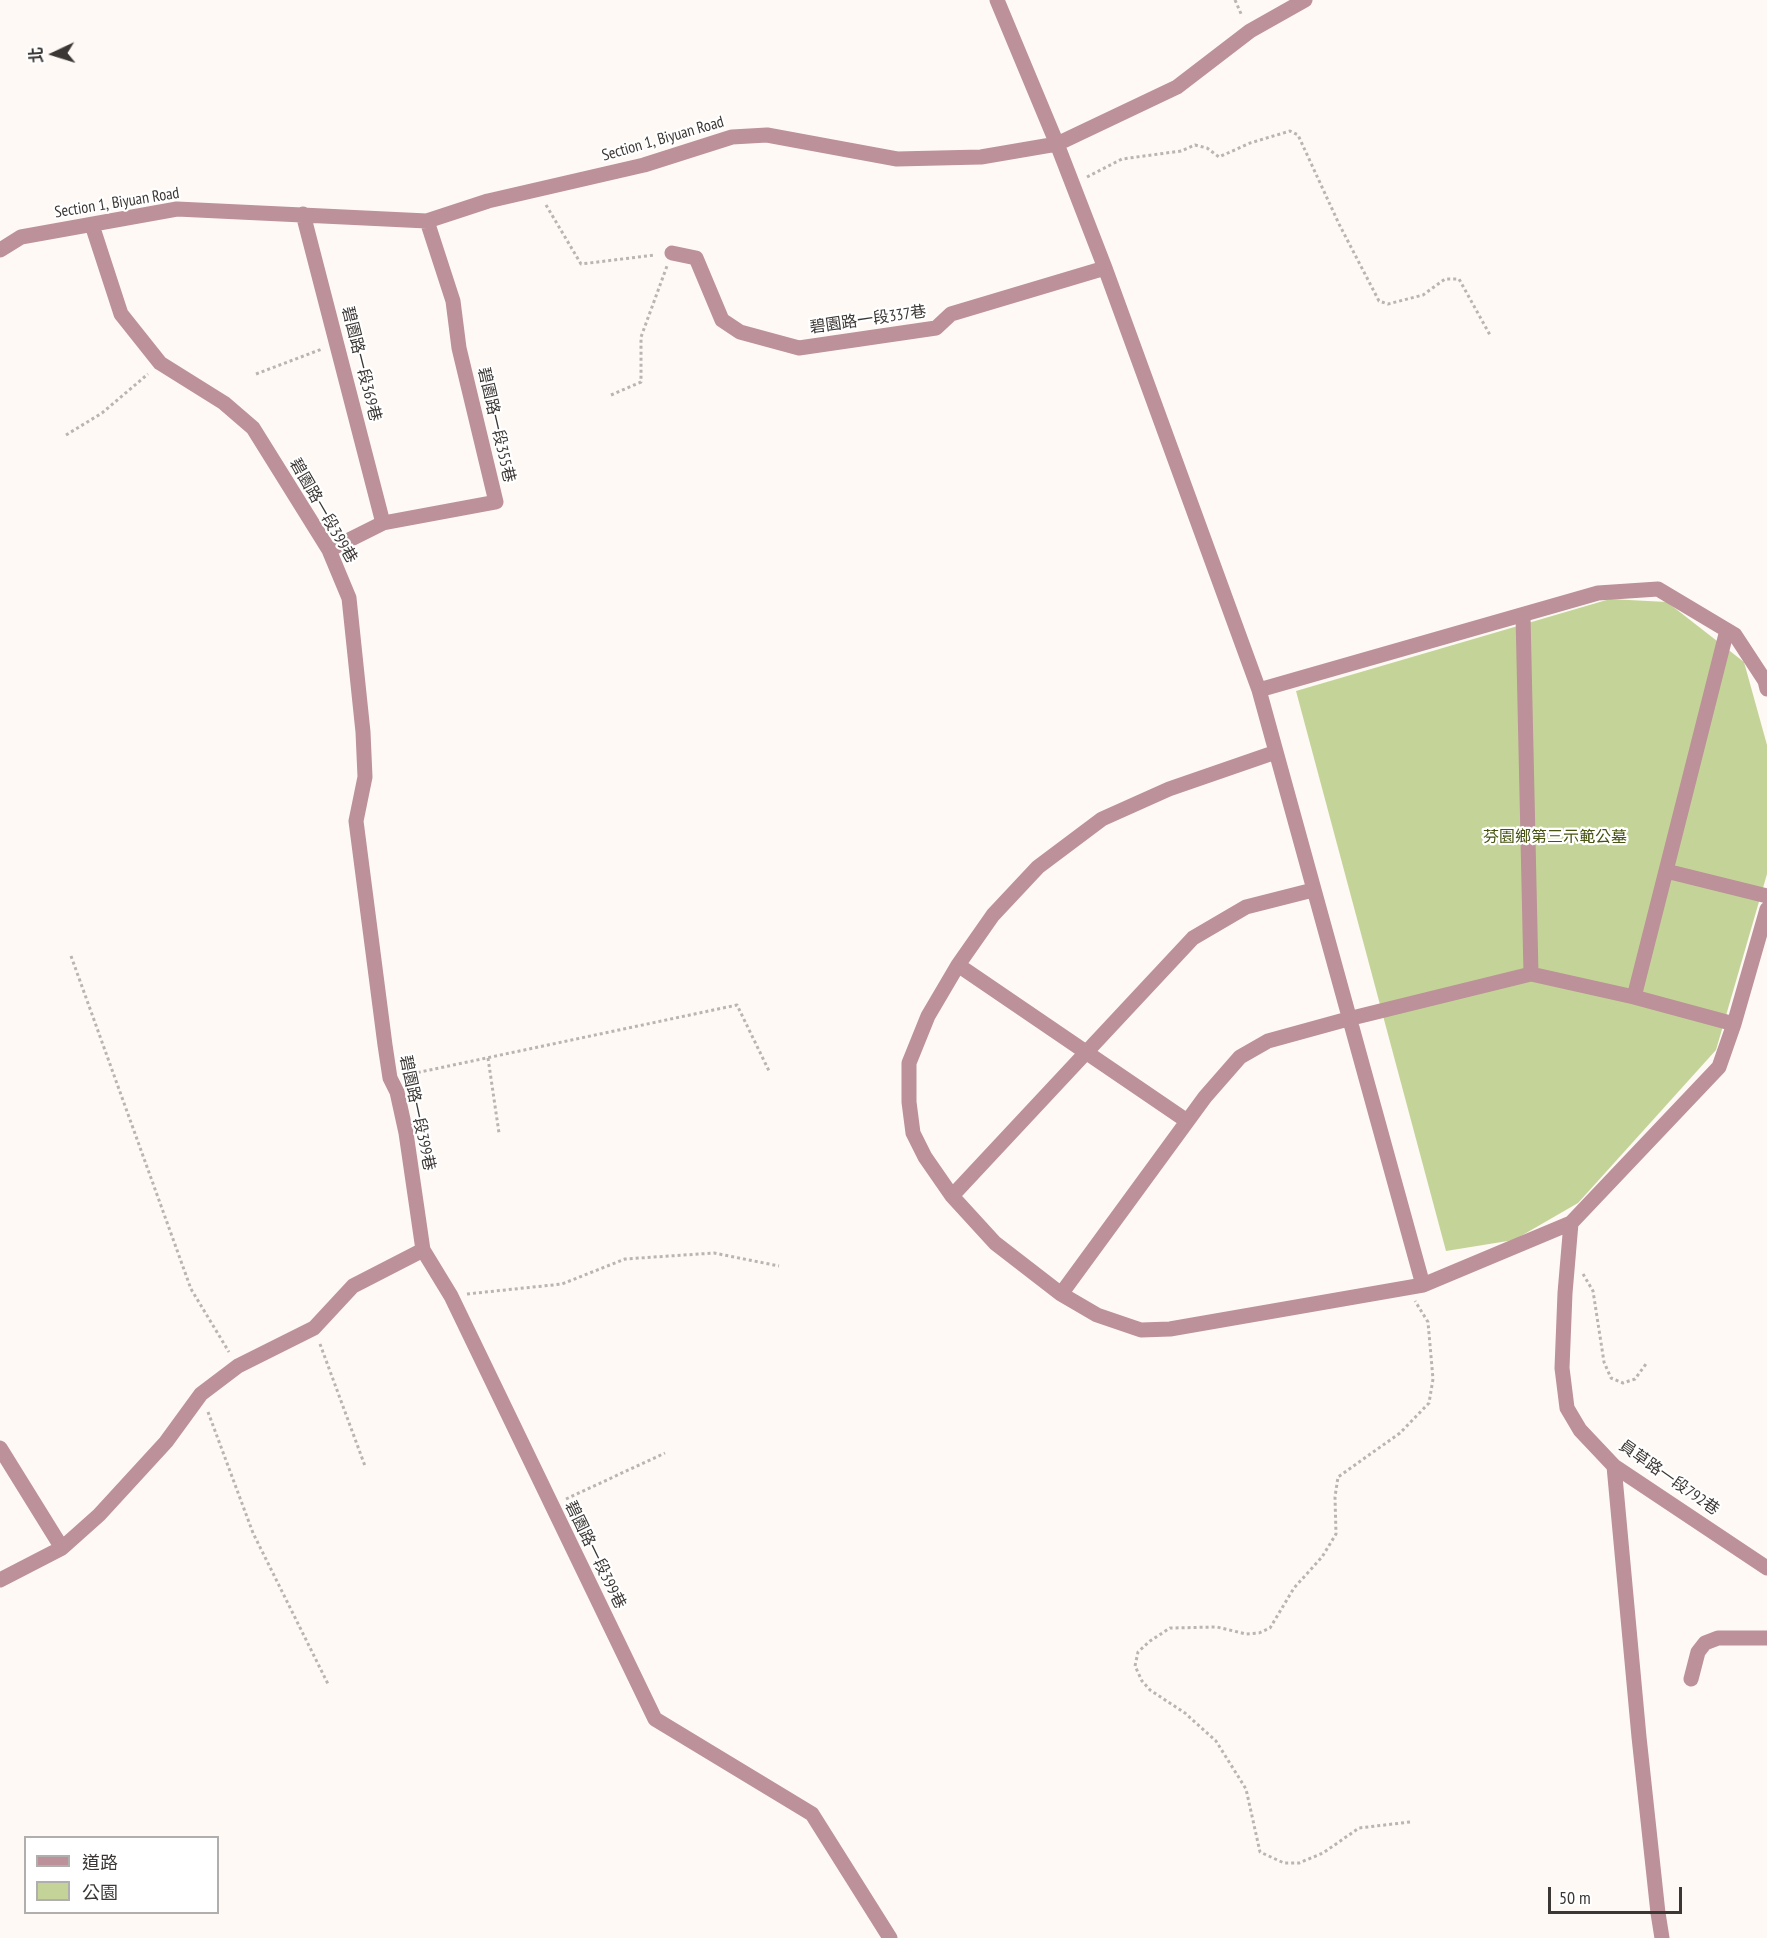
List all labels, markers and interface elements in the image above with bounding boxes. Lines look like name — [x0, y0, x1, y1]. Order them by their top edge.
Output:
north arrow — [24, 24, 84, 84]
text: 北 — [26, 47, 47, 64]
street label: Section 1, Biyuan Road — [600, 112, 726, 166]
street label: Section 1, Biyuan Road — [53, 184, 181, 222]
street label: 碧園路一段337巷 — [808, 302, 928, 338]
street label: 碧園路一段369巷 — [337, 305, 385, 423]
street label: 碧園路一段355巷 — [473, 366, 519, 484]
street label: 碧園路一段399巷 — [285, 455, 361, 567]
park label: 芬園鄉第三示範公墓 — [1483, 827, 1627, 847]
street label: 碧園路一段399巷 — [395, 1053, 439, 1173]
street label: 員草路一段792巷 — [1615, 1436, 1723, 1520]
street label: 碧園路一段399巷 — [561, 1498, 629, 1612]
legend — [24, 1836, 219, 1914]
text: 道路 — [82, 1851, 118, 1874]
scale bar — [1551, 1875, 1684, 1913]
text: 公園 — [82, 1881, 118, 1904]
text: 50 m — [1559, 1886, 1591, 1909]

